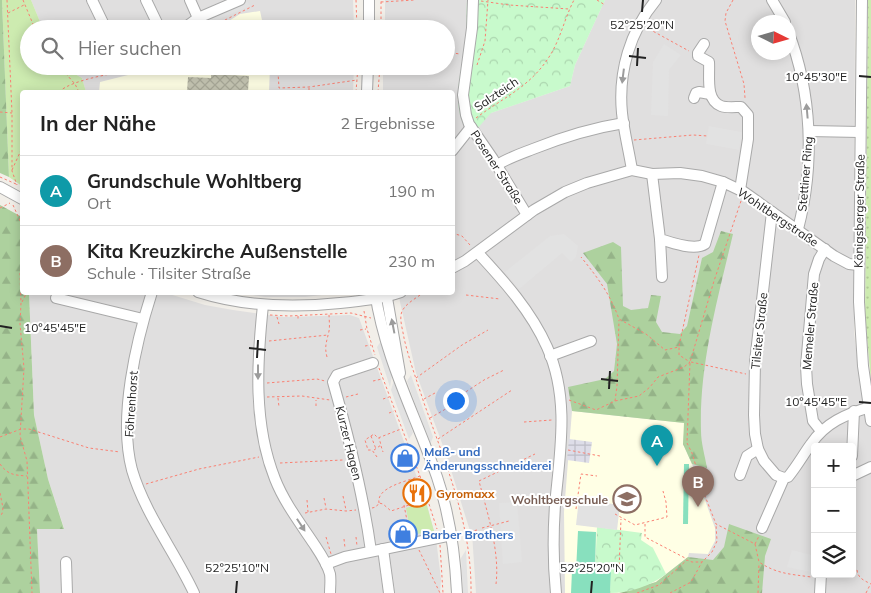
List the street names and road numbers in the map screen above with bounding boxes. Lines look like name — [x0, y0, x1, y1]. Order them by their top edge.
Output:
street label: Salzteich — [471, 74, 521, 114]
street label: Posener Straße — [468, 127, 526, 207]
street label: Stettiner Ring — [794, 136, 816, 212]
street label: Königsberger Straße — [851, 154, 867, 268]
street label: Wohltbergstraße — [735, 184, 821, 250]
street label: Memeler Straße — [799, 281, 821, 371]
street label: Tilsiter Straße — [748, 292, 770, 370]
street label: Föhrenhorst — [121, 370, 141, 438]
street label: Kurzer Hagen — [333, 404, 365, 482]

